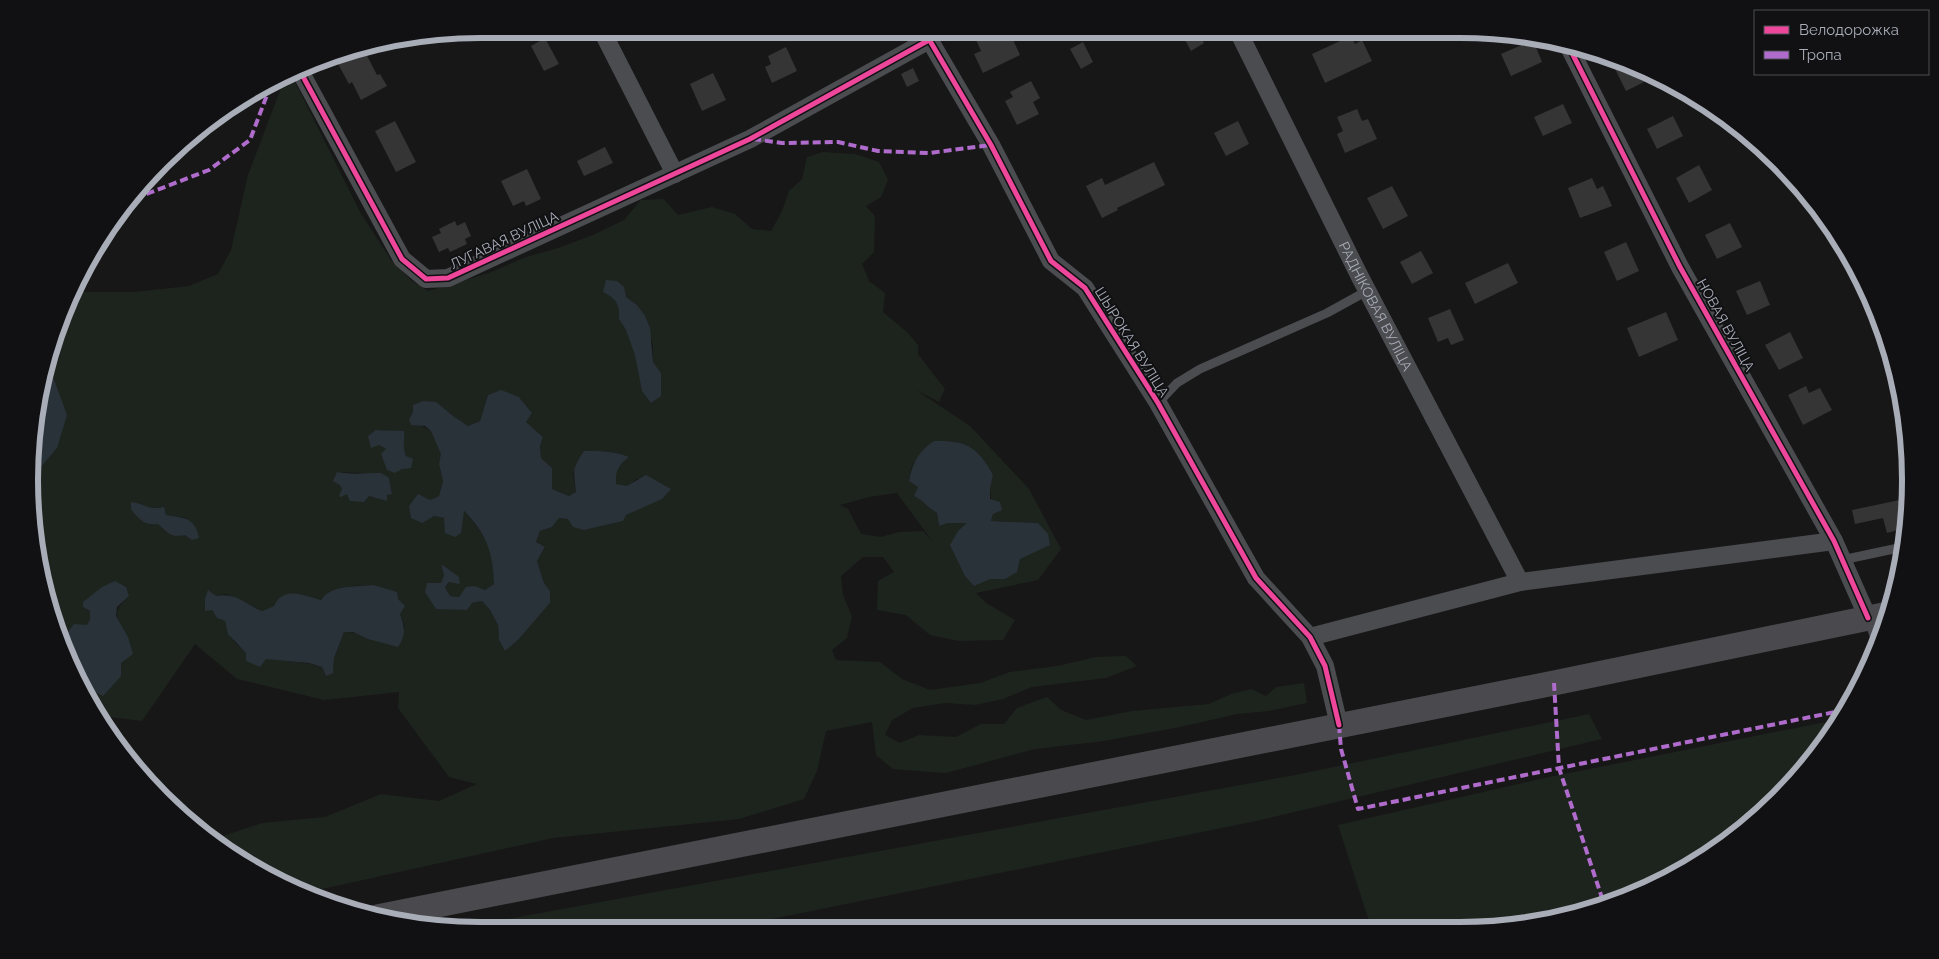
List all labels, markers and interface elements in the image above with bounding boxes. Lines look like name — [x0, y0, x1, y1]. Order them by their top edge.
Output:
legend — [1754, 10, 1929, 75]
text: Велодорожка — [1799, 21, 1899, 39]
text: Тропа — [1799, 46, 1842, 64]
street label: ЛУГАВАЯ ВУЛІЦА — [447, 208, 561, 272]
street label: РАДНІКОВАЯ ВУЛІЦА — [1336, 239, 1416, 374]
street label: НОВАЯ ВУЛІЦА — [1694, 276, 1758, 374]
street label: ШЫРОКАЯ ВУЛІЦА — [1092, 284, 1173, 400]

